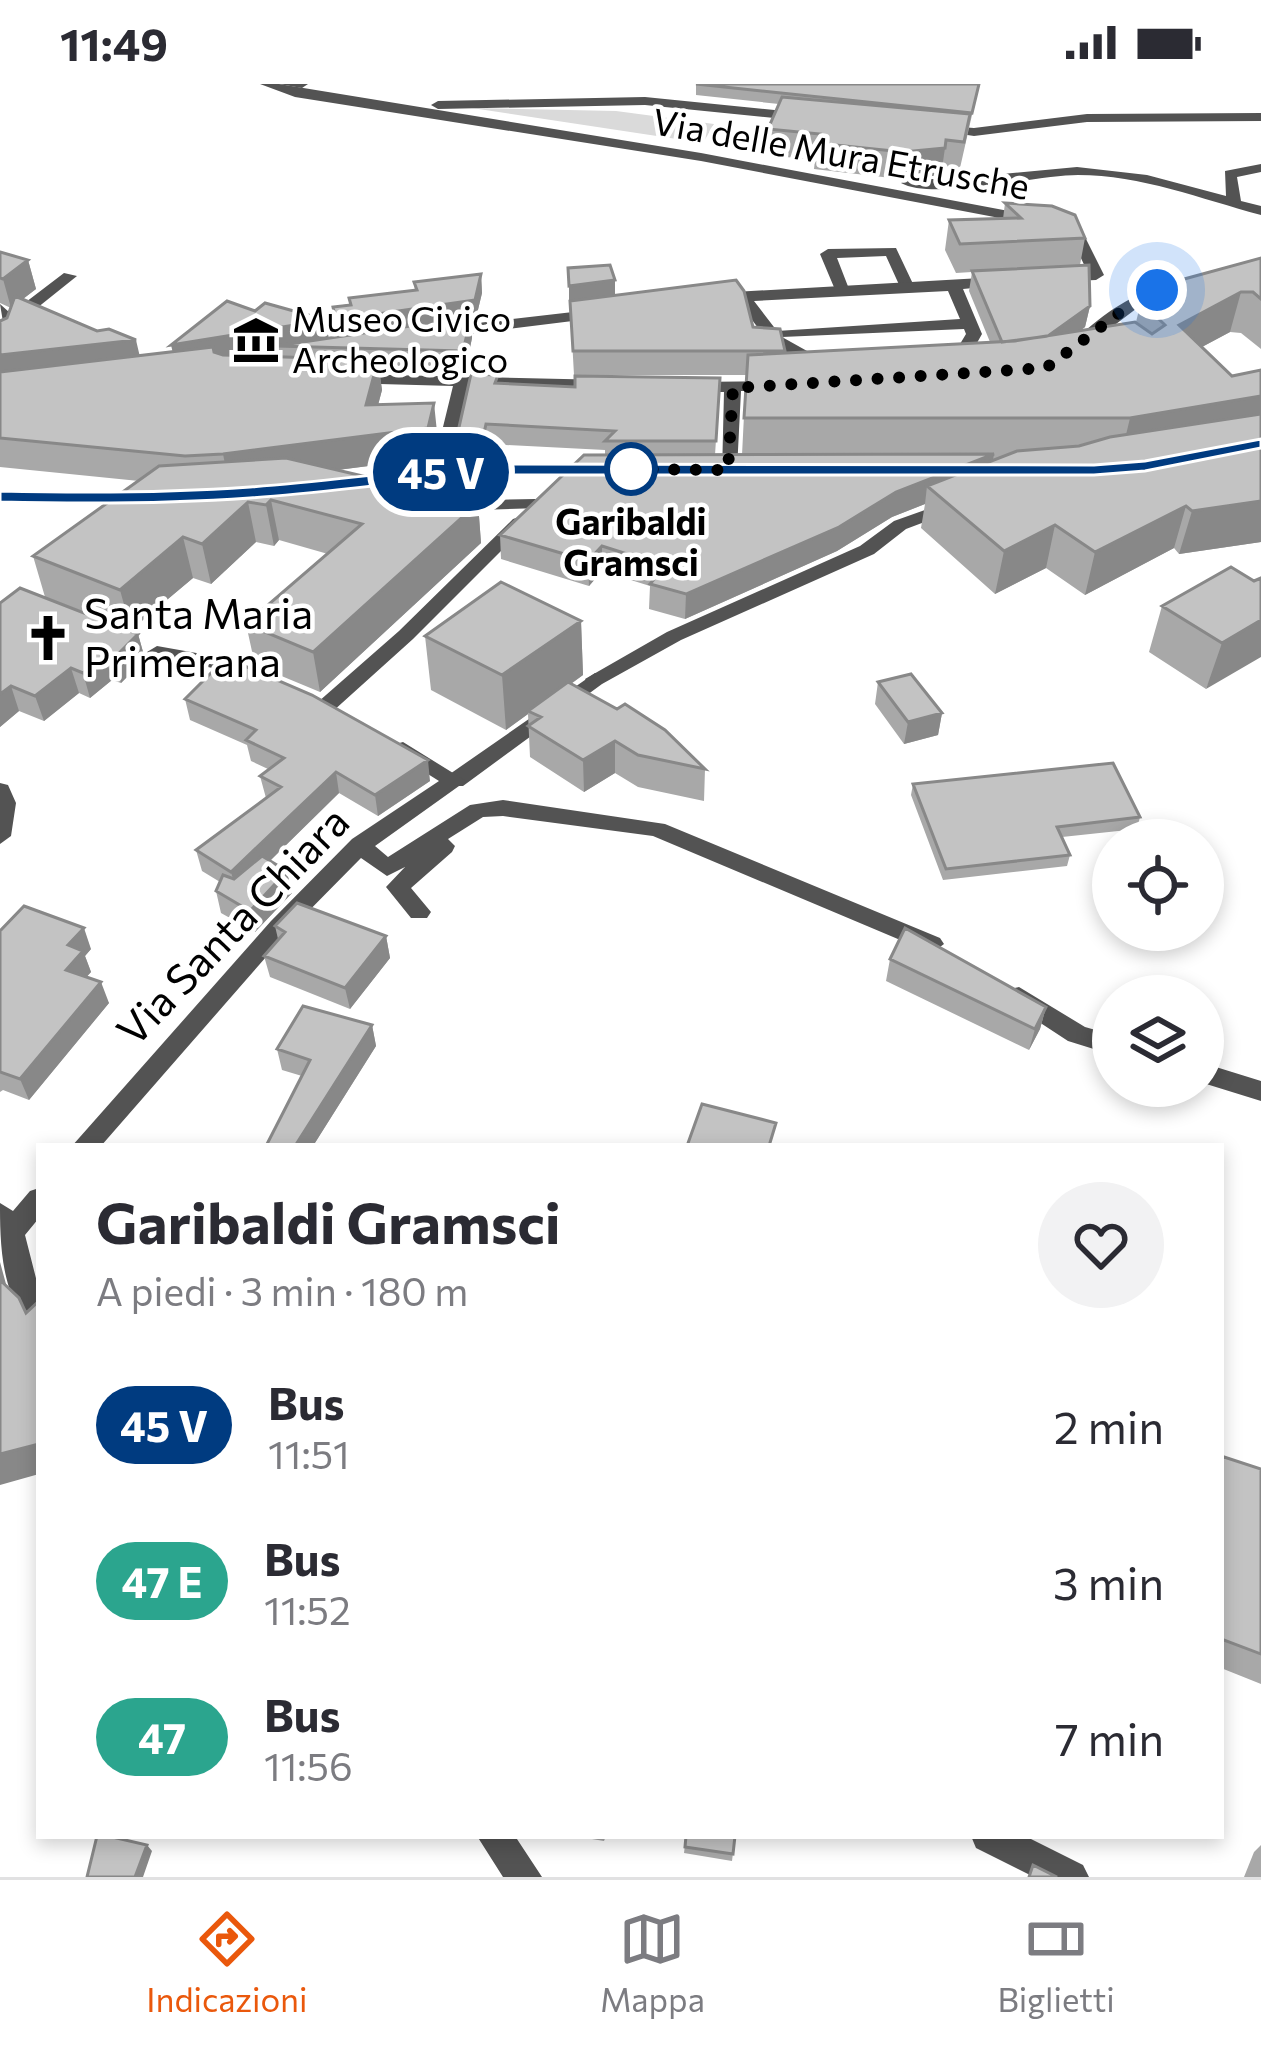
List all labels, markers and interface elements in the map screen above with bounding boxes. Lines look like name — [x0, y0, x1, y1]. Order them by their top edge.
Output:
text: 11:49 — [60, 15, 168, 70]
street label: Via delle Mura Etrusche — [649, 97, 1033, 207]
your location — [1127, 260, 1187, 320]
place label: Museo Civico Archeologico — [292, 295, 511, 380]
museum icon: Museo Civico Archeologico — [231, 315, 281, 365]
line badge: 45 V — [357, 433, 525, 511]
marker: Garibaldi Gramsci — [606, 444, 656, 494]
text: 45 V — [397, 446, 485, 498]
place label: Garibaldi Gramsci — [555, 498, 707, 583]
place label: Santa Maria Primerana — [84, 586, 313, 686]
church icon: Santa Maria Primerana — [23, 613, 73, 663]
street label: Via Santa Chiara — [105, 795, 358, 1055]
map controls — [1092, 819, 1224, 1107]
button: locate — [1092, 819, 1224, 951]
button: layers — [1092, 975, 1224, 1107]
button: heart — [1038, 1182, 1164, 1308]
text: Garibaldi Gramsci — [96, 1186, 561, 1256]
text: A piedi · 3 min · 180 m — [96, 1266, 468, 1314]
text: Bus — [268, 1374, 345, 1429]
text: 2 min — [1054, 1398, 1164, 1453]
text: 45 V — [120, 1399, 208, 1451]
text: 11:51 — [268, 1429, 350, 1477]
text: Bus — [264, 1530, 340, 1585]
text: 3 min — [1053, 1554, 1164, 1609]
text: 47 E — [121, 1555, 203, 1607]
text: 11:52 — [264, 1585, 351, 1633]
text: Bus — [264, 1686, 340, 1741]
text: 7 min — [1055, 1710, 1164, 1765]
text: 47 — [138, 1711, 186, 1763]
text: 11:56 — [264, 1741, 353, 1789]
tab: Indicazioni — [146, 1906, 308, 2019]
tab: Mappa — [600, 1906, 705, 2019]
tab: Biglietti — [997, 1906, 1115, 2019]

